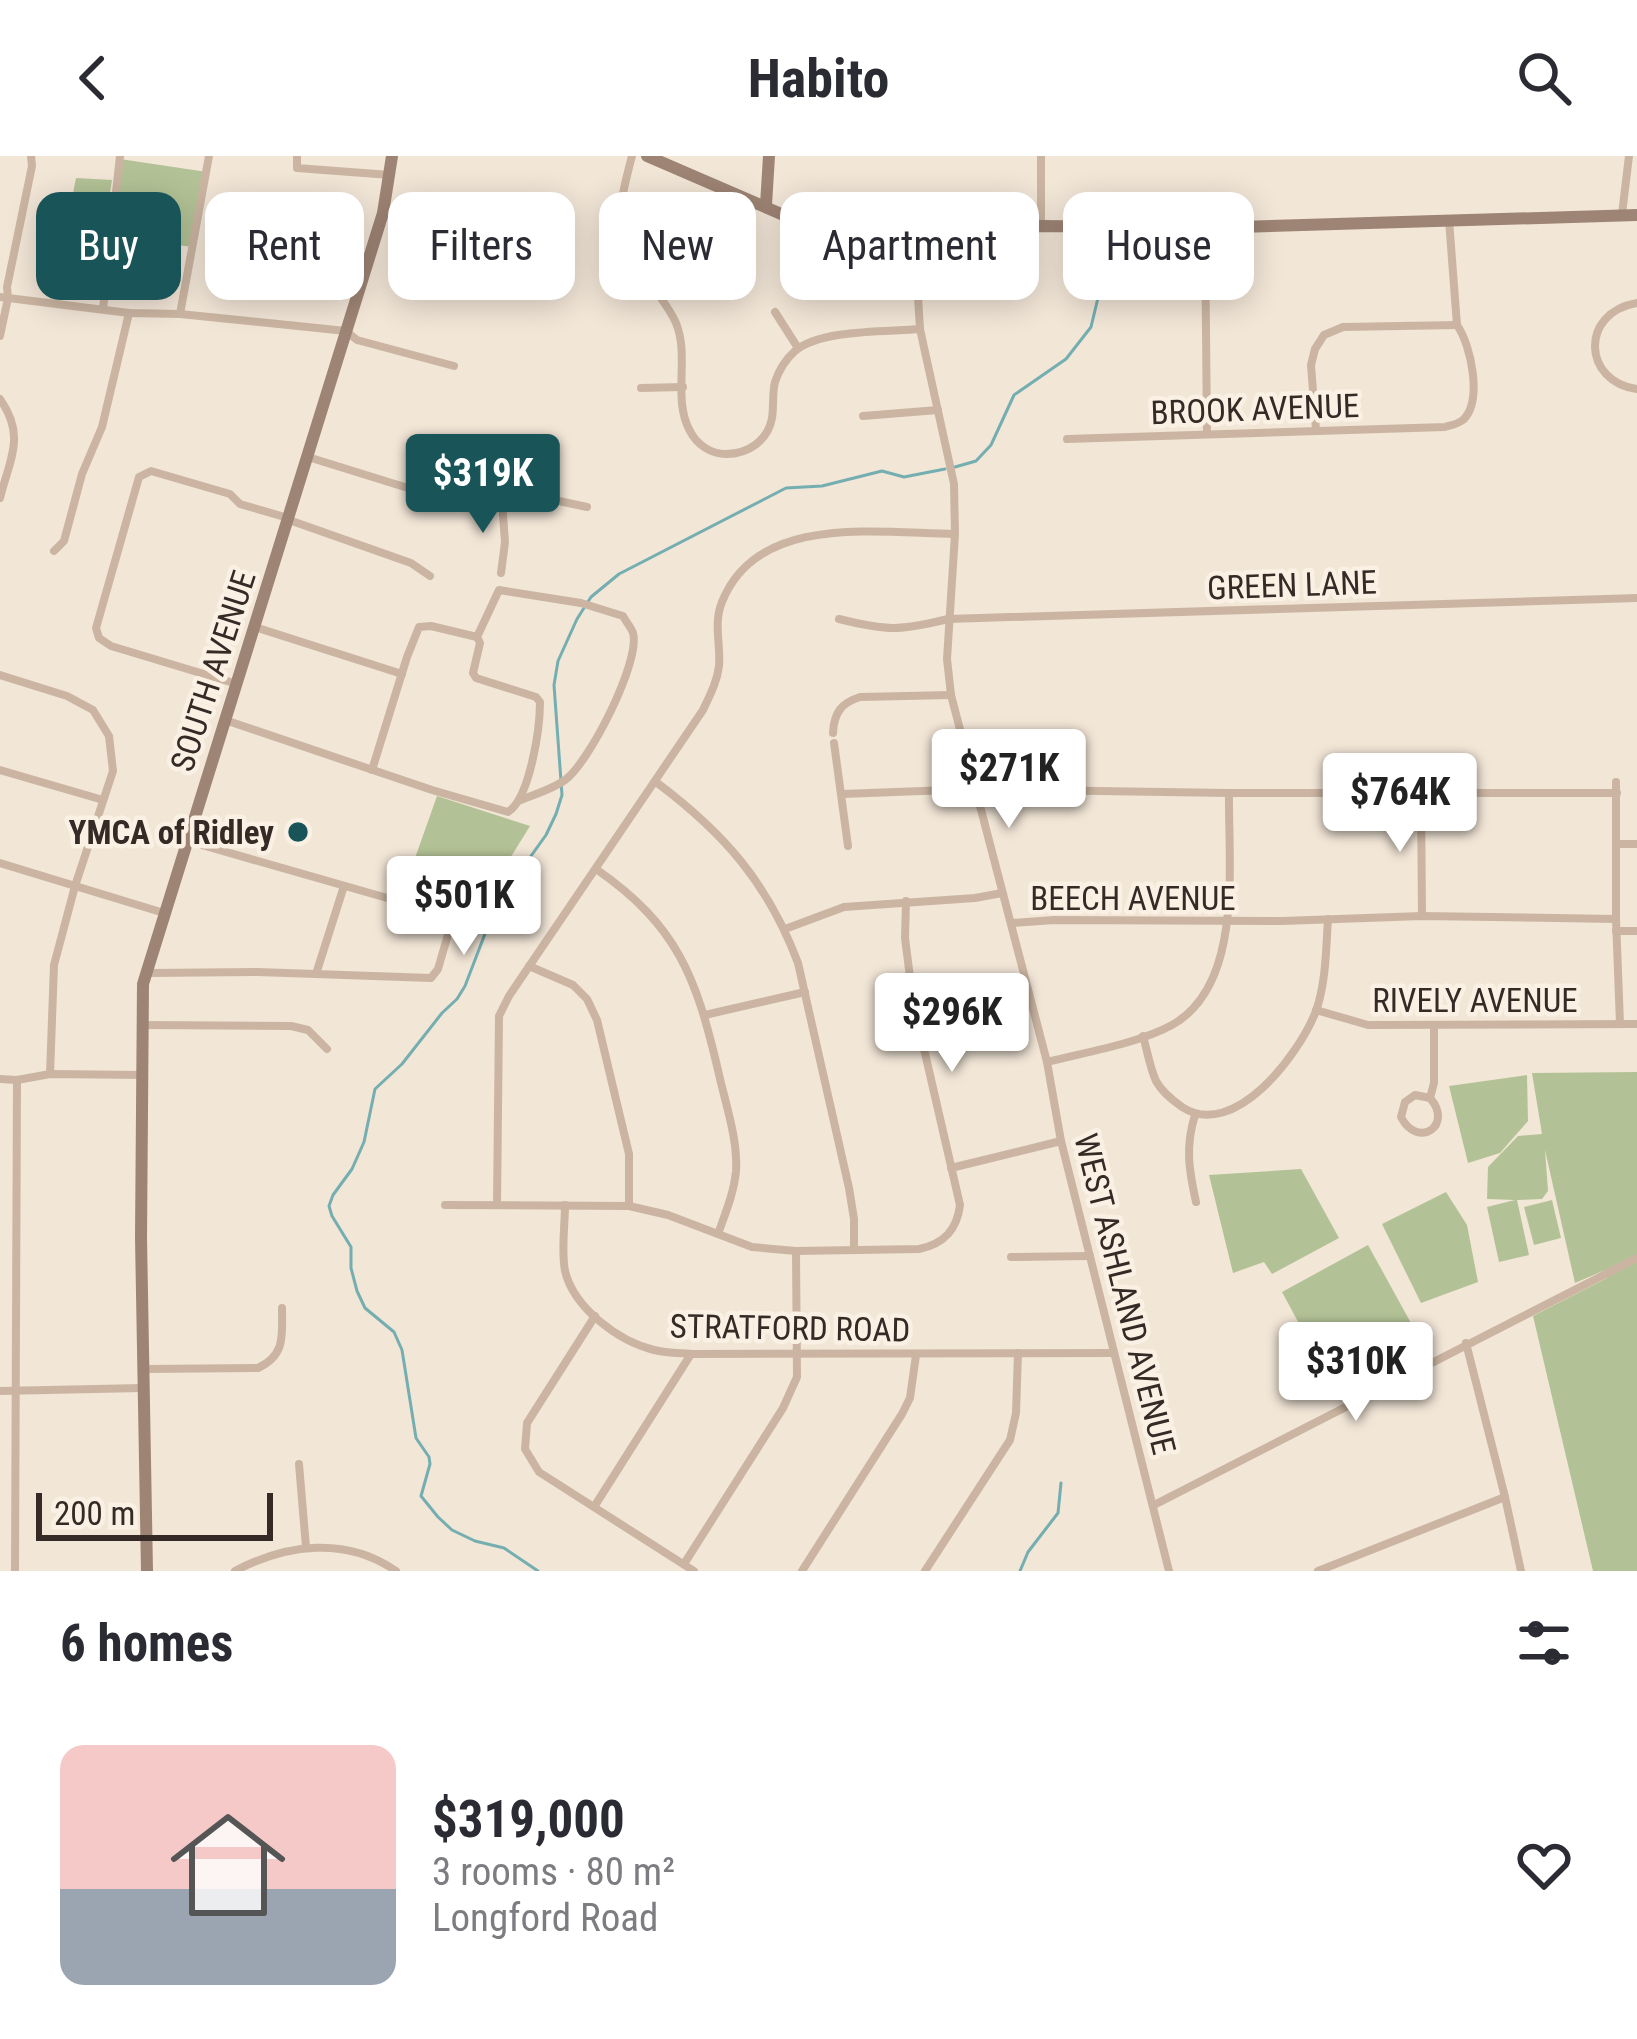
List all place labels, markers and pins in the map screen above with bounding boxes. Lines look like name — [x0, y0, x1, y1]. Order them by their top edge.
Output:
pin: $319K — [399, 434, 567, 536]
pin: $271K — [925, 729, 1093, 831]
pin: $764K — [1316, 753, 1484, 855]
place label: YMCA of Ridley — [69, 813, 274, 852]
marker: YMCA of Ridley — [285, 819, 311, 845]
pin: $501K — [380, 856, 548, 958]
pin: $296K — [868, 973, 1036, 1075]
pin: $310K — [1272, 1322, 1440, 1424]

